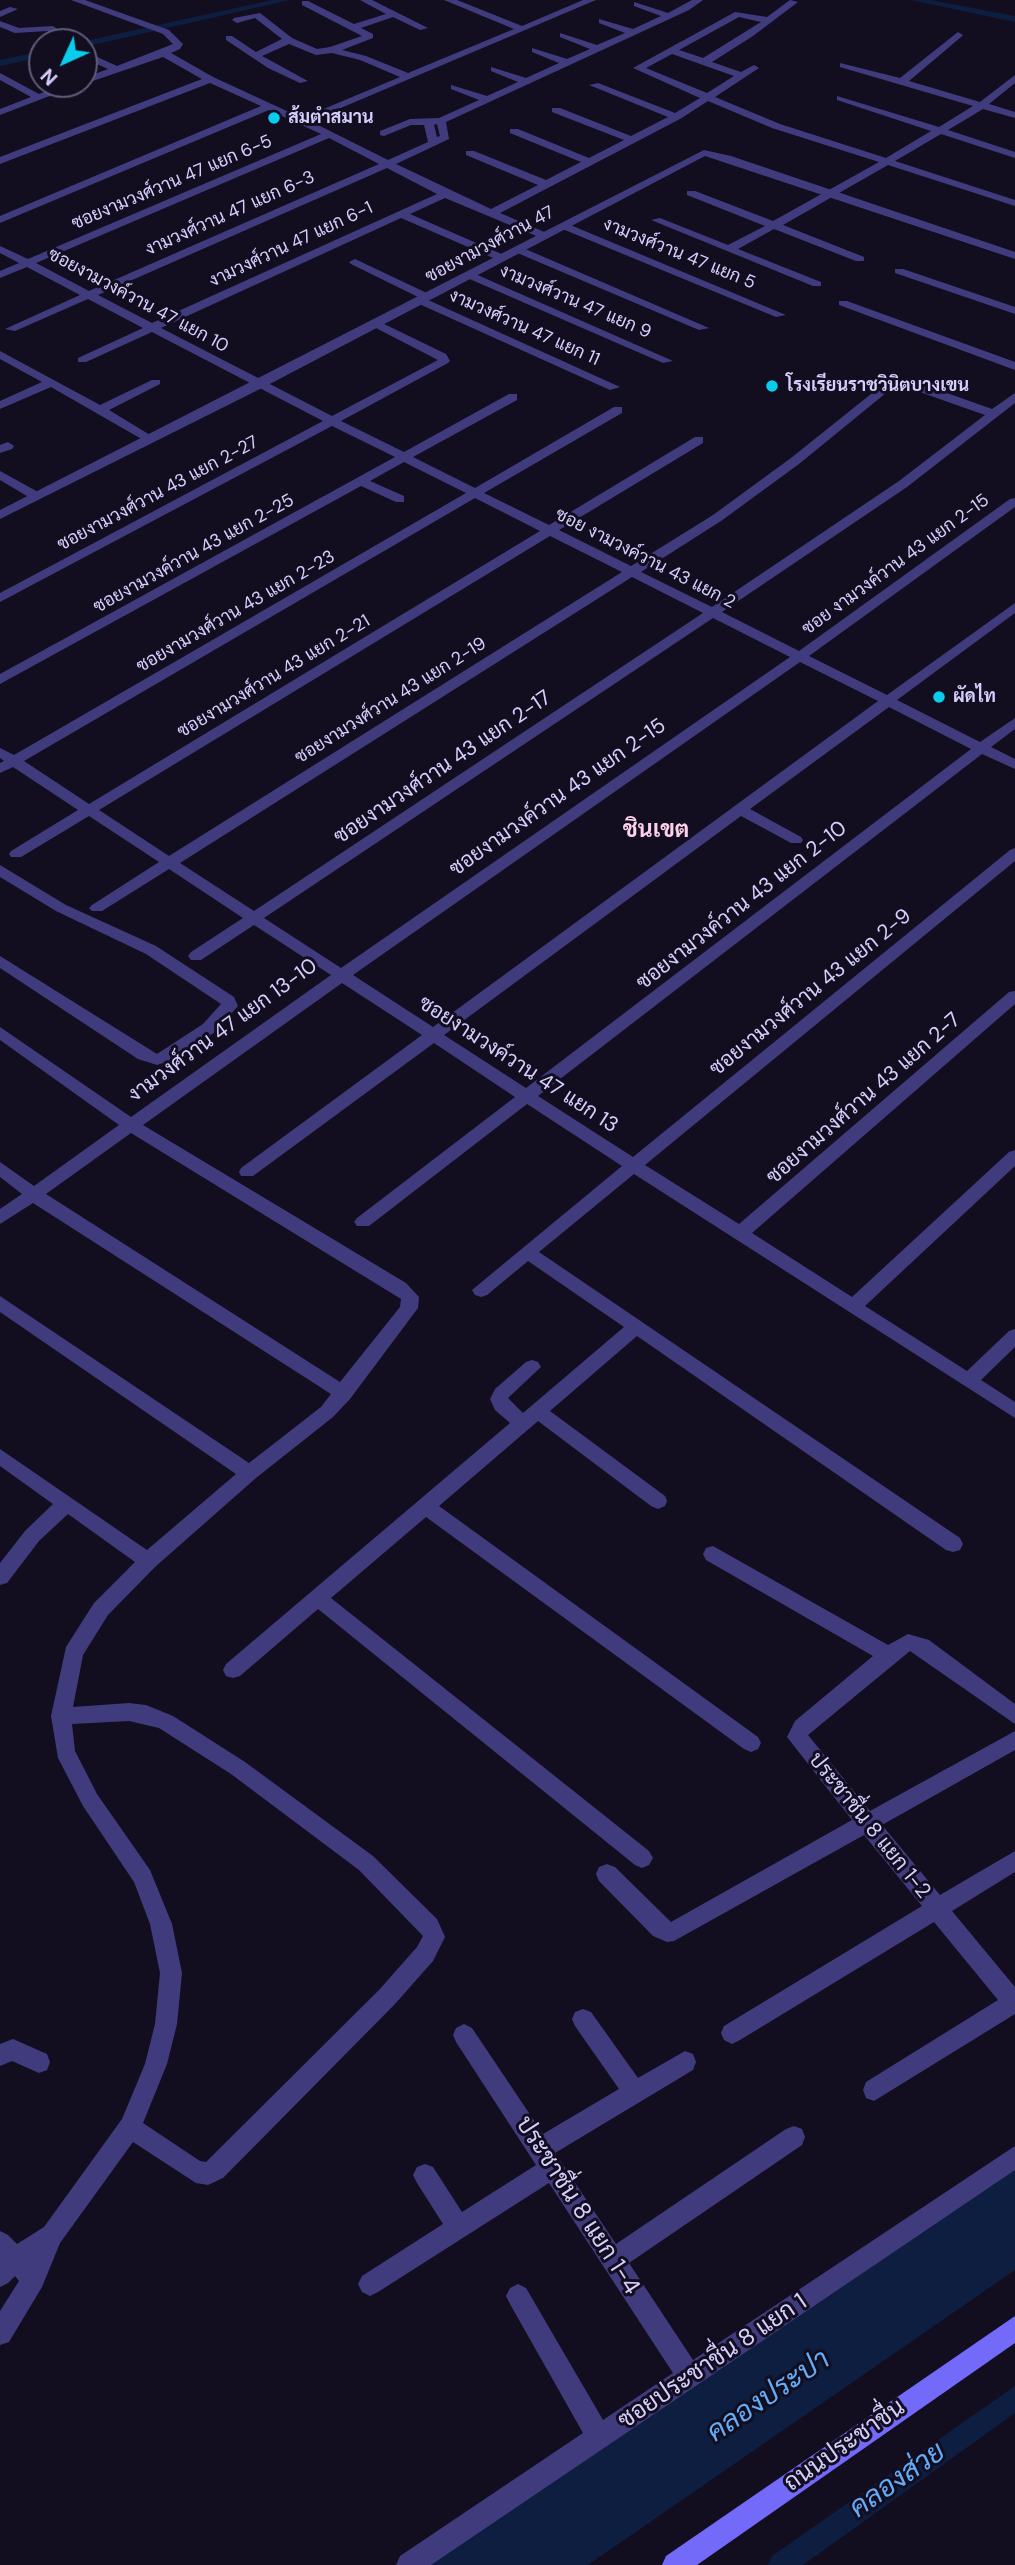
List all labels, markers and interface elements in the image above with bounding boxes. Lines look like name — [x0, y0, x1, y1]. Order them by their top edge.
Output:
north arrow — [28, 28, 98, 98]
text: N — [35, 63, 63, 91]
place label: ส้มตำสมาน — [288, 107, 374, 129]
marker: ส้มตำสมาน — [266, 110, 282, 126]
street label: ซอยงามวงศ์วาน 47 แยก 6-5 — [69, 131, 275, 235]
street label: งามวงศ์วาน 47 แยก 6-3 — [142, 167, 318, 261]
street label: งามวงศ์วาน 47 แยก 6-1 — [206, 198, 376, 292]
street label: ซอยงามวงศ์วาน 47 — [422, 202, 558, 288]
street label: งามวงศ์วาน 47 แยก 5 — [600, 214, 758, 294]
street label: ซอยงามวงค์วาน 47 แยก 10 — [44, 244, 232, 358]
street label: งามวงศ์วาน 47 แยก 9 — [496, 260, 654, 344]
street label: งามวงศ์วาน 47 แยก 11 — [445, 285, 603, 371]
place label: โรงเรียนราชวินิตบางเขน — [786, 375, 969, 397]
marker: โรงเรียนราชวินิตบางเขน — [764, 378, 780, 394]
street label: ซอยงามวงศ์วาน 43 แยก 2-27 — [54, 432, 262, 556]
street label: ซอยงามวงค์วาน 43 แยก 2-25 — [90, 490, 298, 618]
street label: ซอย งามวงค์วาน 43 แยก 2-15 — [798, 490, 994, 640]
street label: ซอย งามวงค์วาน 43 แยก 2 — [551, 504, 739, 614]
street label: ซอยงามวงศ์วาน 43 แยก 2-23 — [133, 546, 339, 678]
street label: ซอยงามวงศ์วาน 43 แยก 2-21 — [174, 611, 374, 743]
street label: ซอยงามวงศ์วาน 43 แยก 2-19 — [291, 633, 491, 769]
street label: ซอยงามวงศ์วาน 43 แยก 2-17 — [330, 686, 556, 850]
place label: ผัดไท — [953, 686, 996, 708]
marker: ผัดไท — [931, 689, 947, 705]
street label: ซอยงามวงค์วาน 43 แยก 2-15 — [445, 714, 671, 882]
street label: ซอยงามวงค์วาน 43 แยก 2-10 — [632, 816, 852, 996]
district label: ชินเขต — [623, 817, 689, 845]
street label: ซอยงามวงศ์วาน 43 แยก 2-9 — [705, 904, 917, 1082]
street label: งามวงศ์วาน 47 แยก 13-10 — [123, 954, 323, 1108]
street label: ซอยงามวงค์วาน 47 แยก 13 — [413, 991, 623, 1139]
street label: ซอยงามวงศ์วาน 43 แยก 2-7 — [762, 1008, 966, 1190]
street label: ประชาชื่น 8 แยก 1-2 — [803, 1748, 935, 1904]
street label: ประชาชื่น 8 แยก 1-4 — [509, 2112, 645, 2300]
street label: ซอยประชาชื่น 8 แยก 1 — [613, 2288, 813, 2436]
water label: คลองประปา — [701, 2344, 837, 2450]
street label: ถนนประชาชื่น — [779, 2394, 911, 2498]
water label: คลองส่วย — [844, 2436, 952, 2526]

